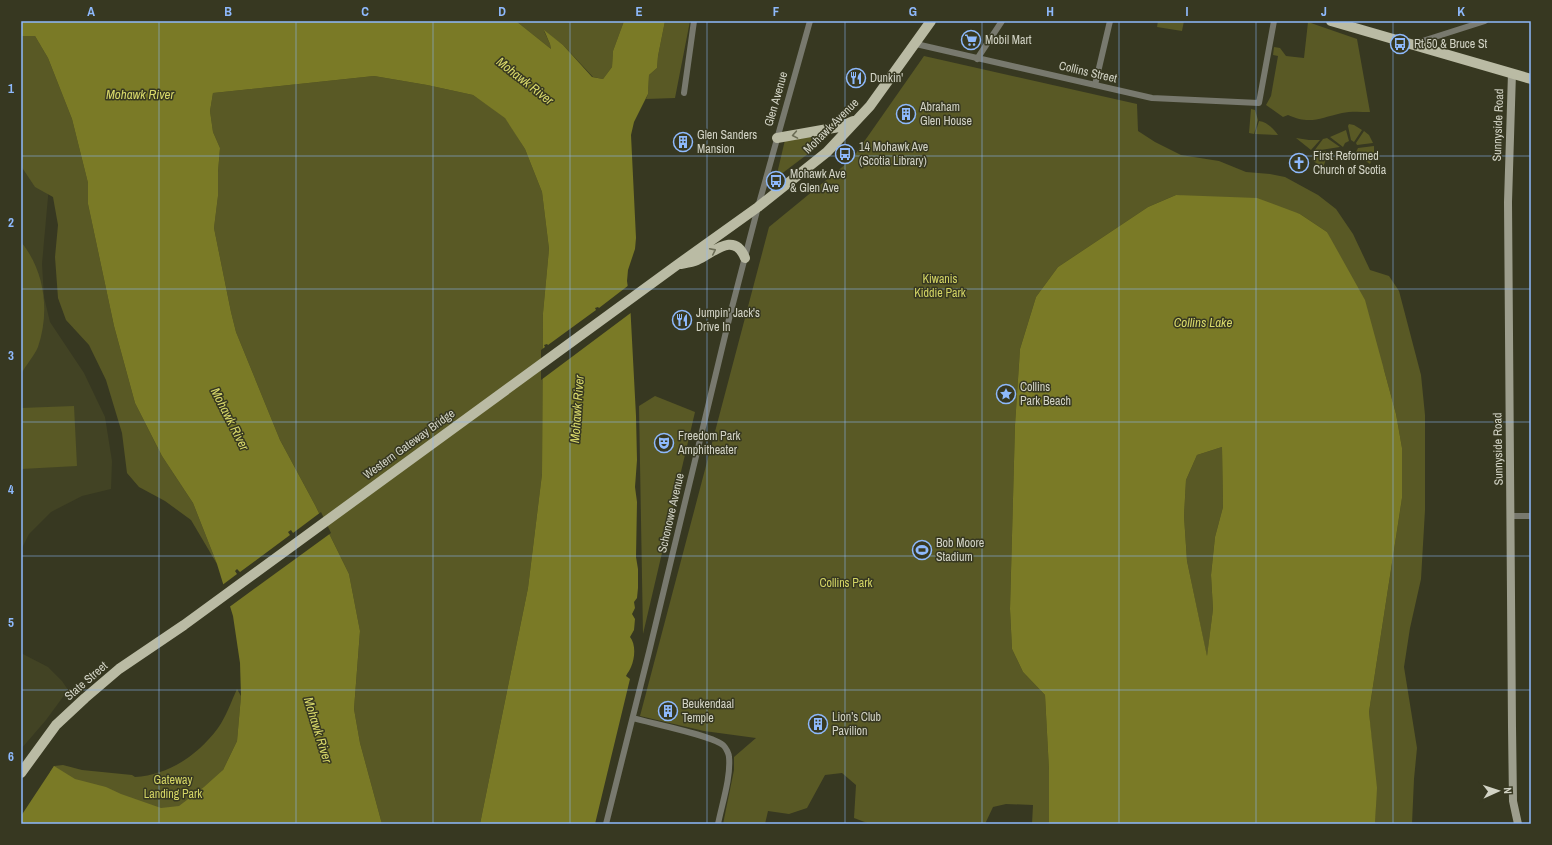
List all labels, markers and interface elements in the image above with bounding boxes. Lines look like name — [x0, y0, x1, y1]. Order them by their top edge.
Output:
text: A — [87, 3, 95, 20]
text: B — [224, 3, 232, 20]
text: C — [361, 3, 369, 20]
text: D — [498, 3, 506, 20]
text: E — [635, 3, 643, 20]
text: F — [773, 3, 780, 20]
text: G — [909, 3, 917, 20]
text: H — [1046, 3, 1054, 20]
text: I — [1186, 3, 1189, 20]
text: J — [1321, 3, 1327, 20]
text: K — [1457, 3, 1465, 20]
supermarket icon: Mobil Mart — [960, 29, 982, 51]
place label: Mobil Mart — [985, 32, 1032, 48]
bus stop icon: Rt 50 & Bruce St — [1389, 33, 1411, 55]
place label: Rt 50 & Bruce St — [1414, 36, 1488, 52]
water label: Mohawk River — [493, 53, 557, 109]
street label: Collins Street — [1057, 58, 1119, 86]
restaurant icon: Dunkin' — [845, 67, 867, 89]
street label: Glen Avenue — [761, 70, 791, 128]
place label: Dunkin' — [870, 70, 903, 86]
text: 1 — [8, 80, 14, 97]
water label: Mohawk River — [106, 86, 175, 103]
street label: Sunnyside Road — [1489, 88, 1507, 162]
street label: Mohawk Avenue — [800, 95, 862, 157]
place label: Abraham Glen House — [919, 99, 972, 129]
building icon: Abraham Glen House — [895, 103, 917, 125]
place label: Glen Sanders Mansion — [697, 127, 757, 157]
one-way arrow — [791, 130, 798, 139]
building icon: Glen Sanders Mansion — [672, 131, 694, 153]
place label: 14 Mohawk Ave (Scotia Library) — [859, 139, 928, 169]
bus stop icon: 14 Mohawk Ave (Scotia Library) — [834, 143, 856, 165]
place label: First Reformed Church of Scotia — [1313, 148, 1387, 178]
church icon: First Reformed Church of Scotia — [1288, 152, 1310, 174]
place label: Mohawk Ave & Glen Ave — [790, 166, 846, 196]
bus stop icon: Mohawk Ave & Glen Ave — [765, 170, 787, 192]
text: 2 — [8, 214, 14, 231]
one-way arrow — [708, 248, 716, 256]
park label: Kiwanis Kiddie Park — [914, 271, 966, 301]
place label: Jumpin' Jack's Drive In — [696, 305, 760, 335]
restaurant icon: Jumpin' Jack's Drive In — [671, 309, 693, 331]
water label: Collins Lake — [1174, 314, 1232, 331]
text: 3 — [8, 347, 14, 364]
water label: Mohawk River — [566, 374, 588, 444]
place label: Collins Park Beach — [1020, 379, 1071, 409]
place icon: Collins Park Beach — [995, 383, 1017, 405]
water label: Mohawk River — [207, 385, 253, 454]
street label: Western Gateway Bridge — [360, 405, 458, 483]
street label: Sunnyside Road — [1489, 412, 1507, 486]
place label: Freedom Park Amphitheater — [677, 428, 740, 458]
theatre icon: Freedom Park Amphitheater — [653, 432, 675, 454]
street label: Schonowe Avenue — [654, 472, 688, 554]
text: 4 — [8, 481, 14, 498]
place label: Bob Moore Stadium — [936, 535, 984, 565]
sports icon: Bob Moore Stadium — [911, 539, 933, 561]
park label: Collins Park — [819, 575, 873, 591]
text: 5 — [8, 614, 14, 631]
street label: State Street — [61, 658, 111, 704]
water label: Mohawk River — [300, 695, 336, 765]
place label: Beukendaal Temple — [682, 696, 734, 726]
building icon: Beukendaal Temple — [657, 700, 679, 722]
place label: Lion’s Club Pavilion — [832, 709, 881, 739]
building icon: Lion’s Club Pavilion — [807, 713, 829, 735]
text: 6 — [8, 748, 14, 765]
north arrow — [1478, 771, 1518, 811]
park label: Gateway Landing Park — [144, 772, 202, 802]
text: N — [1501, 787, 1515, 794]

